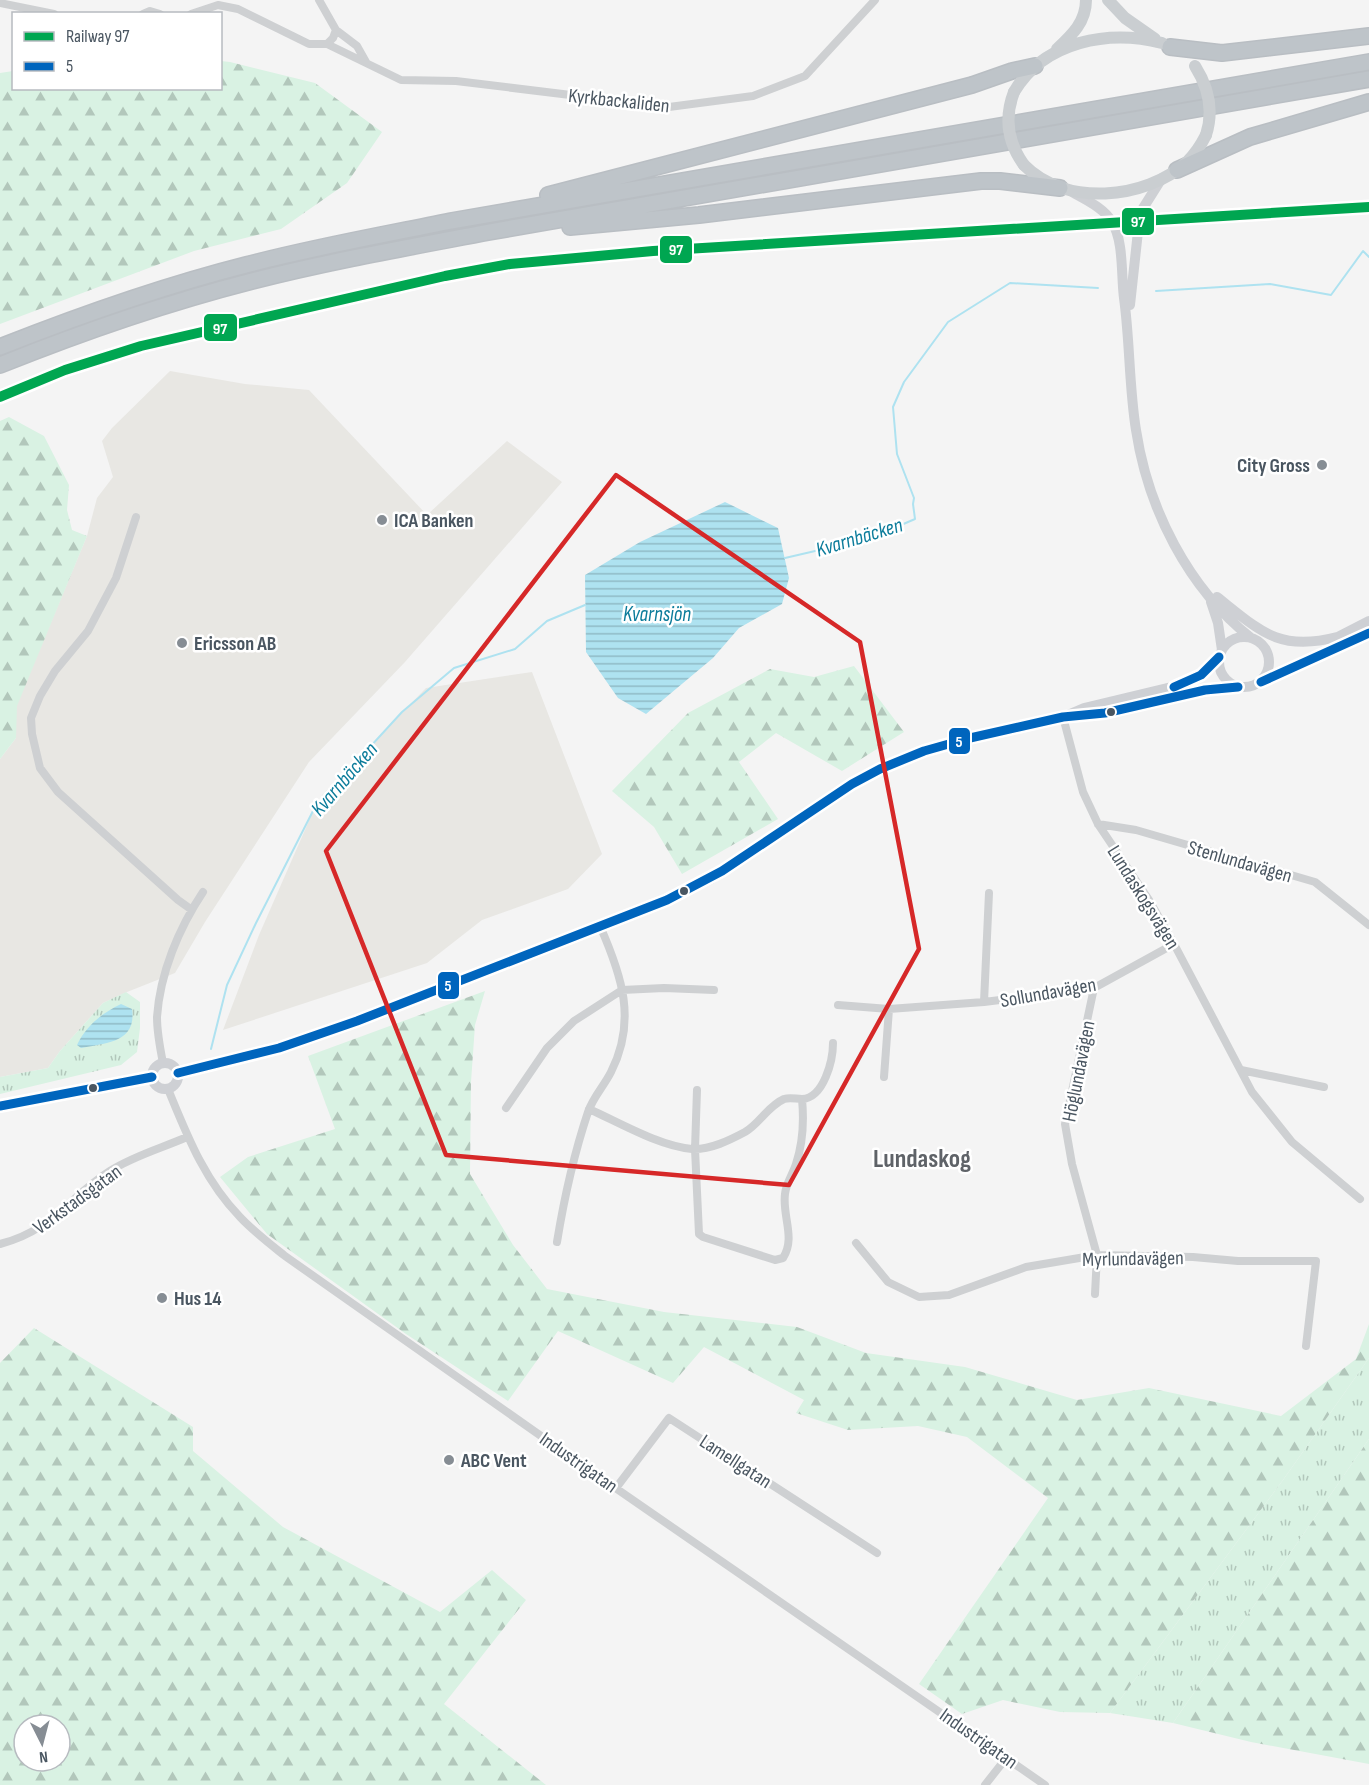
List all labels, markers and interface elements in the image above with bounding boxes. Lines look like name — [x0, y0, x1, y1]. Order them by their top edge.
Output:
legend — [12, 12, 222, 90]
text: Railway 97 — [66, 26, 130, 47]
text: 5 — [66, 56, 73, 77]
street label: Kyrkbackaliden — [567, 84, 671, 118]
line badge: 97 — [1121, 207, 1155, 236]
text: 97 — [1131, 213, 1145, 232]
line badge: 97 — [659, 235, 693, 264]
text: 97 — [669, 241, 683, 260]
line badge: 97 — [203, 313, 238, 342]
text: 97 — [213, 320, 227, 339]
place label: City Gross — [1237, 454, 1310, 478]
marker: City Gross — [1315, 458, 1329, 472]
place label: ICA Banken — [394, 509, 473, 533]
water label: Kvarnbäcken — [813, 512, 906, 563]
marker: ICA Banken — [375, 513, 389, 527]
water label: Kvarnsjön — [623, 602, 691, 627]
place label: Ericsson AB — [194, 632, 276, 656]
marker: Ericsson AB — [175, 636, 189, 650]
unlabelled marker — [1105, 706, 1117, 718]
line badge: 5 — [948, 727, 971, 755]
text: 5 — [955, 733, 963, 752]
water label: Kvarnbäcken — [306, 737, 383, 821]
street label: Stenlundavägen — [1185, 836, 1295, 888]
street label: Lundaskogsvägen — [1102, 841, 1185, 954]
unlabelled marker — [678, 885, 690, 897]
line badge: 5 — [437, 971, 460, 1000]
street label: Sollundavägen — [998, 973, 1098, 1013]
text: 5 — [444, 977, 452, 996]
street label: Höglundavägen — [1057, 1019, 1101, 1124]
unlabelled marker — [87, 1082, 99, 1094]
district label: Lundaskog — [873, 1144, 971, 1175]
street label: Verkstadsgatan — [29, 1160, 127, 1240]
street label: Myrlundavägen — [1082, 1246, 1184, 1272]
place label: Hus 14 — [174, 1287, 222, 1311]
marker: Hus 14 — [155, 1291, 169, 1305]
street label: Industrigatan — [535, 1427, 622, 1498]
street label: Lamellgatan — [695, 1430, 776, 1494]
place label: ABC Vent — [460, 1449, 527, 1473]
marker: ABC Vent — [442, 1453, 456, 1467]
street label: Industrigatan — [935, 1703, 1022, 1774]
north arrow — [12, 1713, 72, 1773]
text: N — [38, 1747, 49, 1766]

